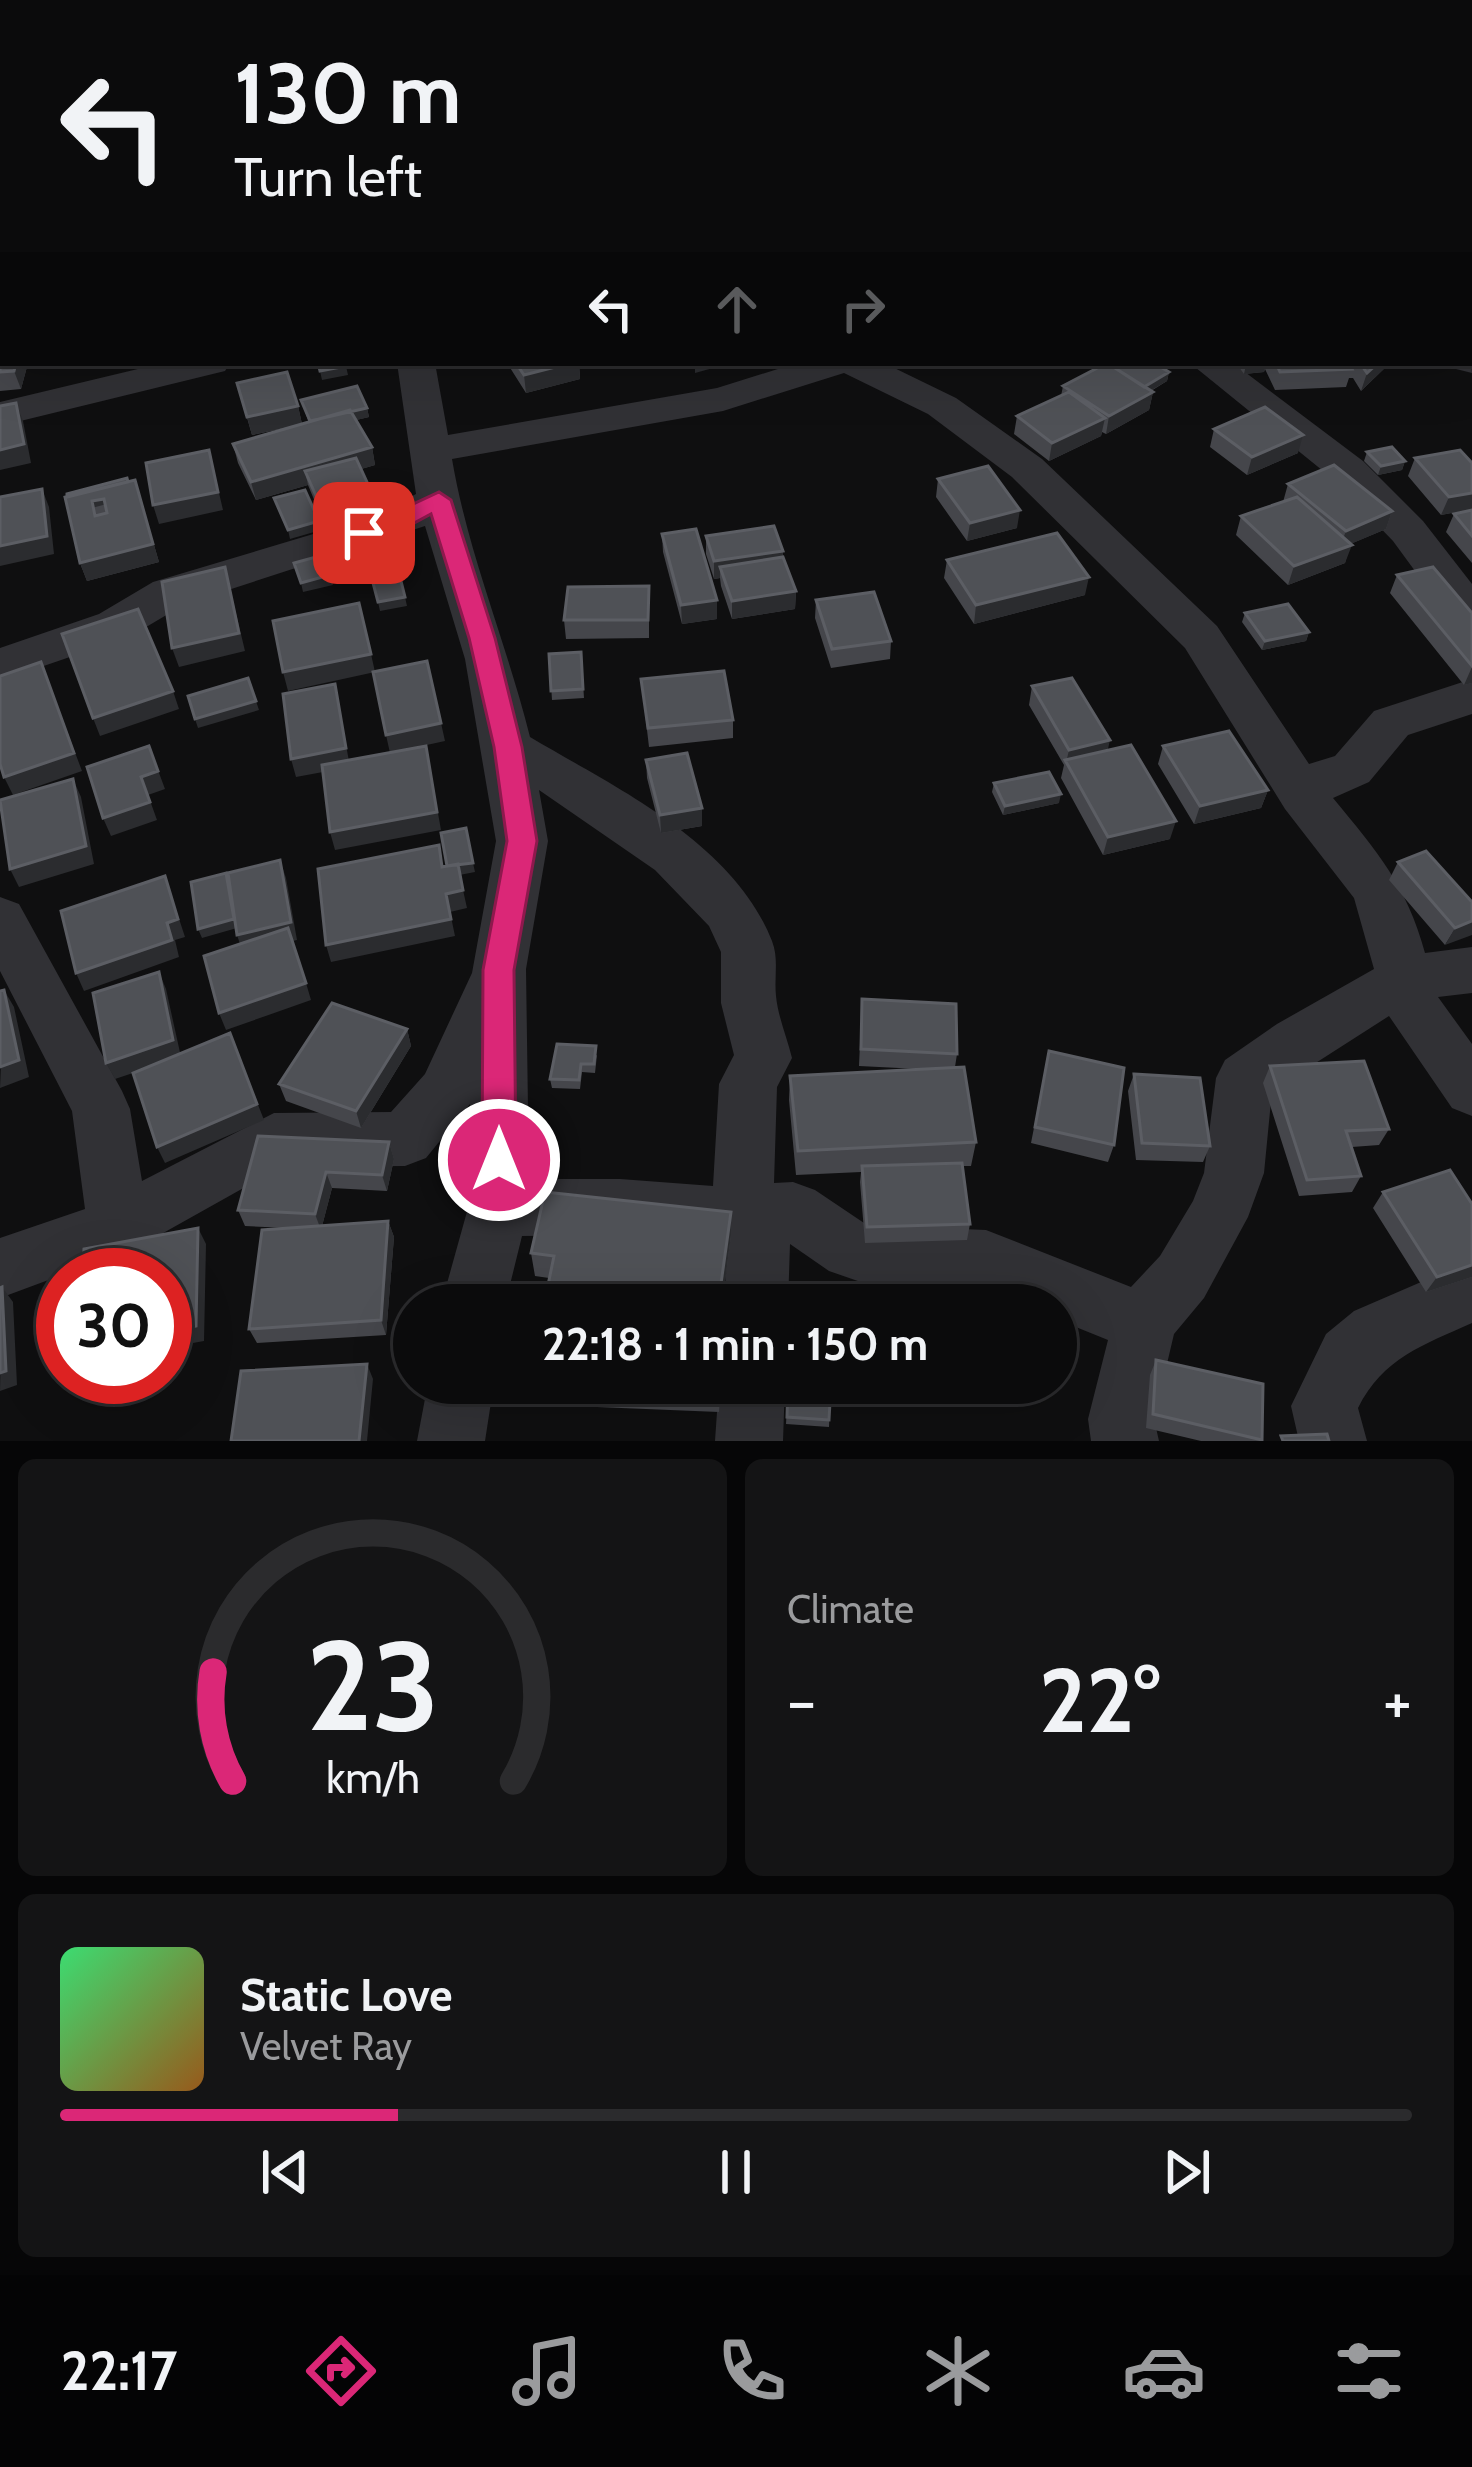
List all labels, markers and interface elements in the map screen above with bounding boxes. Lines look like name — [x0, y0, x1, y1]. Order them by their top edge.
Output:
text: 130 m — [234, 42, 461, 144]
icon: left — [36, 48, 192, 204]
text: Turn left — [234, 144, 422, 210]
icon: left — [578, 276, 644, 342]
icon: ahead — [704, 276, 770, 342]
icon: right — [830, 276, 896, 342]
pin — [313, 482, 415, 584]
icon: arrive — [331, 500, 397, 566]
position arrow — [436, 1097, 562, 1223]
speed limit sign: 30 — [36, 1248, 192, 1404]
text: 22:18 · 1 min · 150 m — [542, 1317, 928, 1371]
text: Climate — [787, 1585, 914, 1633]
text: 23 — [306, 1610, 439, 1761]
text: 22° — [1039, 1645, 1160, 1755]
text: − — [787, 1660, 816, 1741]
text: + — [1383, 1660, 1412, 1741]
text: km/h — [326, 1751, 419, 1803]
text: Static Love — [240, 1968, 453, 2022]
text: Velvet Ray — [240, 2022, 412, 2070]
icon: previous — [252, 2139, 318, 2205]
icon: pause — [703, 2139, 769, 2205]
icon: next — [1154, 2139, 1220, 2205]
icon: directions — [299, 2329, 383, 2413]
icon: music — [505, 2329, 589, 2413]
icon: phone — [710, 2329, 794, 2413]
icon: climate — [916, 2329, 1000, 2413]
icon: car — [1122, 2329, 1206, 2413]
icon: filters — [1327, 2329, 1411, 2413]
text: 22:17 — [61, 2338, 177, 2404]

